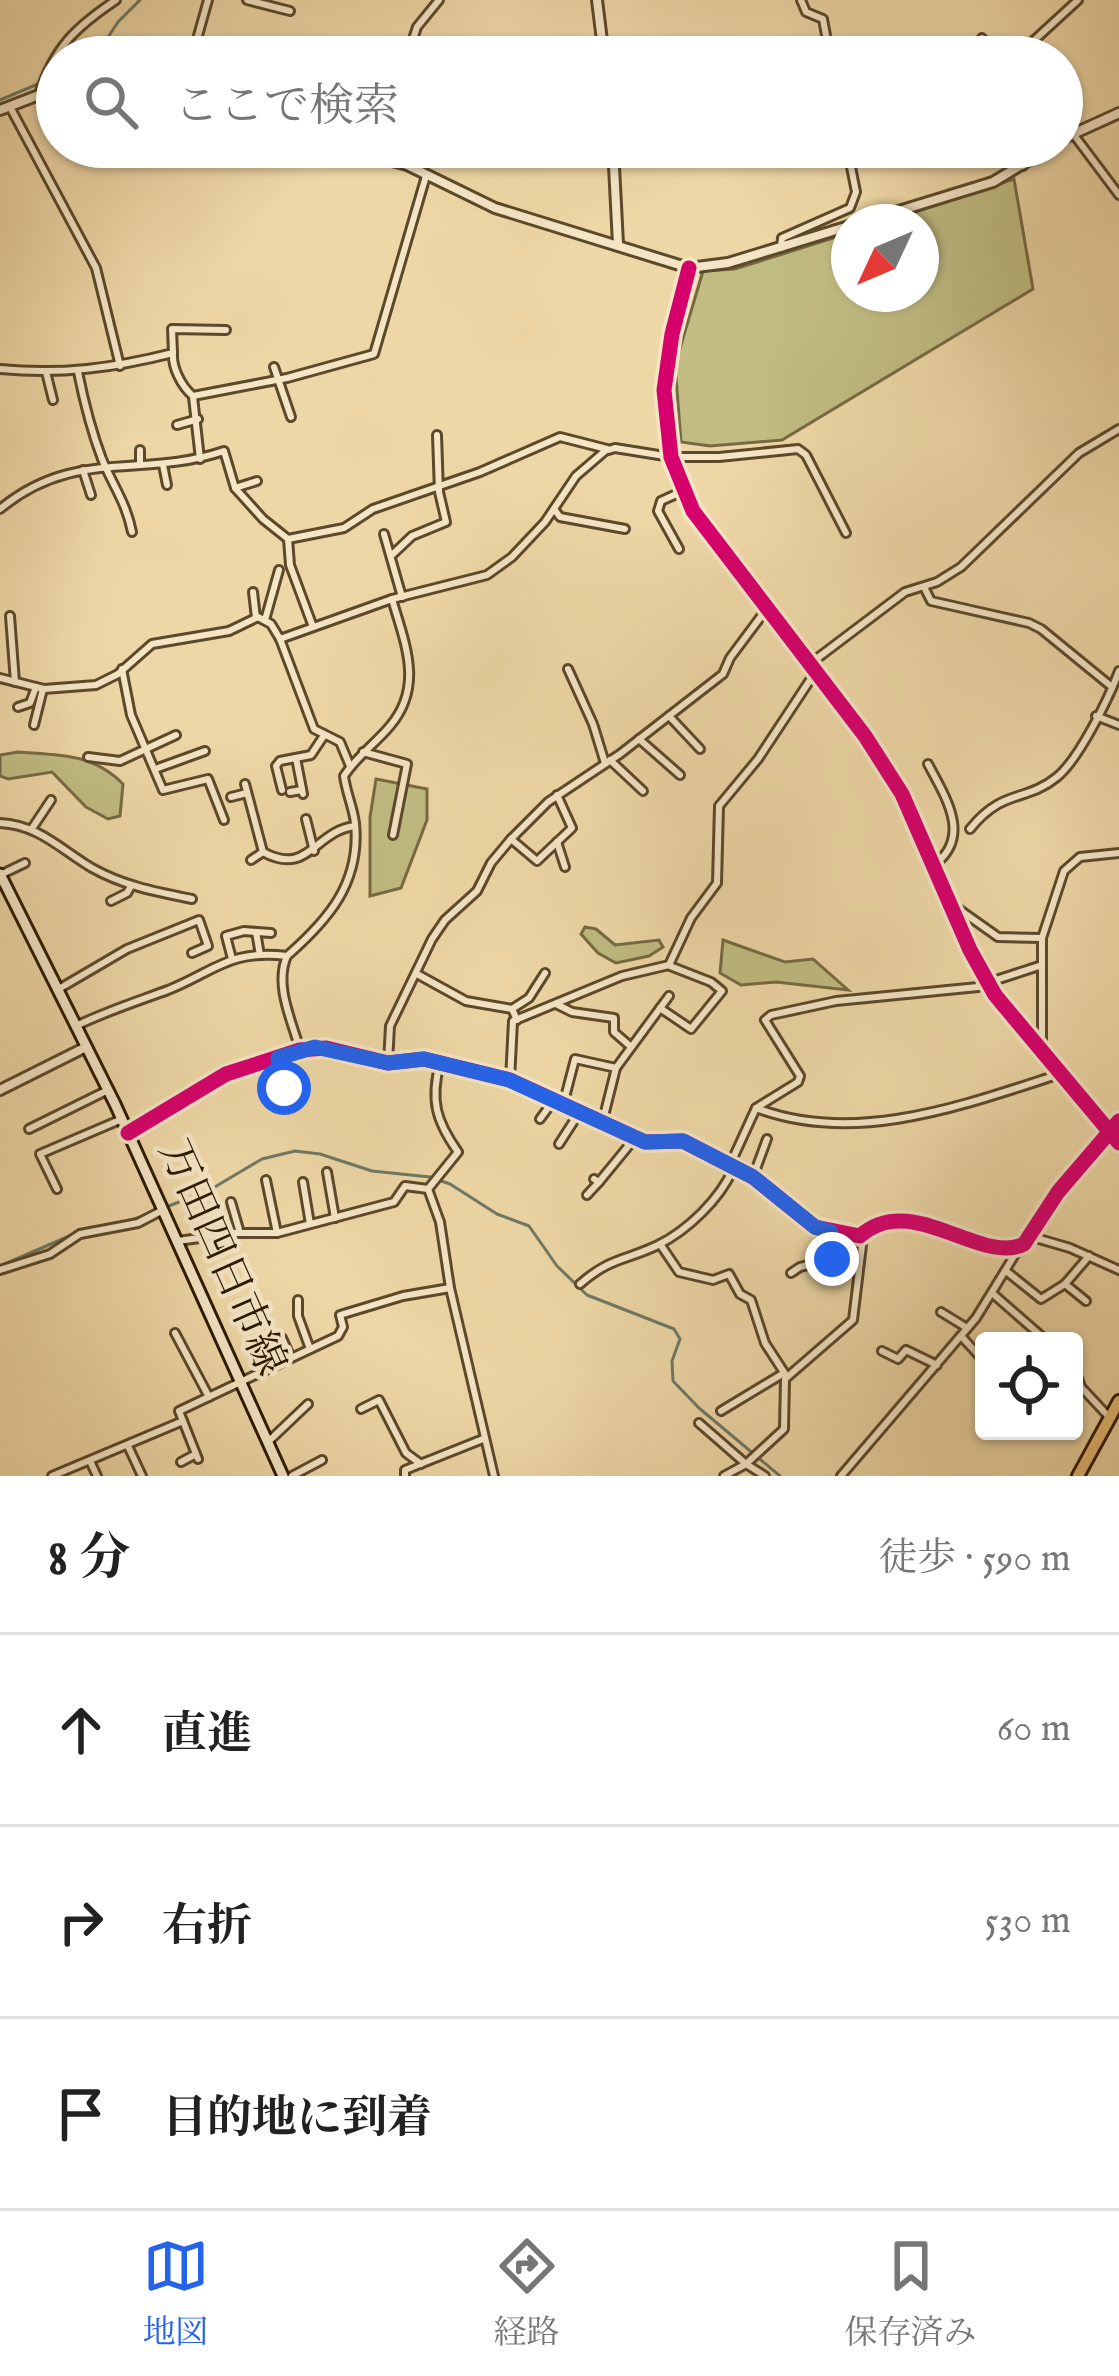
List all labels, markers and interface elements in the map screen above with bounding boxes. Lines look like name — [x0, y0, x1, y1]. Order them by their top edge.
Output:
search box — [36, 36, 1083, 168]
icon: search — [78, 69, 144, 135]
text: ここで検索 — [174, 79, 399, 136]
north arrow — [831, 204, 939, 312]
route start — [257, 1061, 311, 1115]
street label: 万田四日市線 — [146, 1132, 296, 1384]
route end — [805, 1232, 859, 1286]
map controls — [975, 1332, 1083, 1440]
button: locate — [975, 1332, 1083, 1440]
text: 8 分 — [48, 1528, 130, 1593]
text: 徒歩 · 590 m — [878, 1535, 1071, 1584]
icon: ahead — [48, 1697, 114, 1763]
text: 60 m — [997, 1705, 1071, 1754]
text: 直進 — [162, 1707, 252, 1764]
icon: right — [48, 1889, 114, 1955]
text: 530 m — [985, 1897, 1071, 1946]
text: 右折 — [162, 1899, 252, 1956]
icon: arrive — [48, 2081, 114, 2147]
text: 目的地に到着 — [162, 2091, 432, 2148]
tab: 地図 — [143, 2233, 209, 2355]
tab: 経路 — [494, 2233, 560, 2355]
tab: 保存済み — [845, 2233, 977, 2355]

